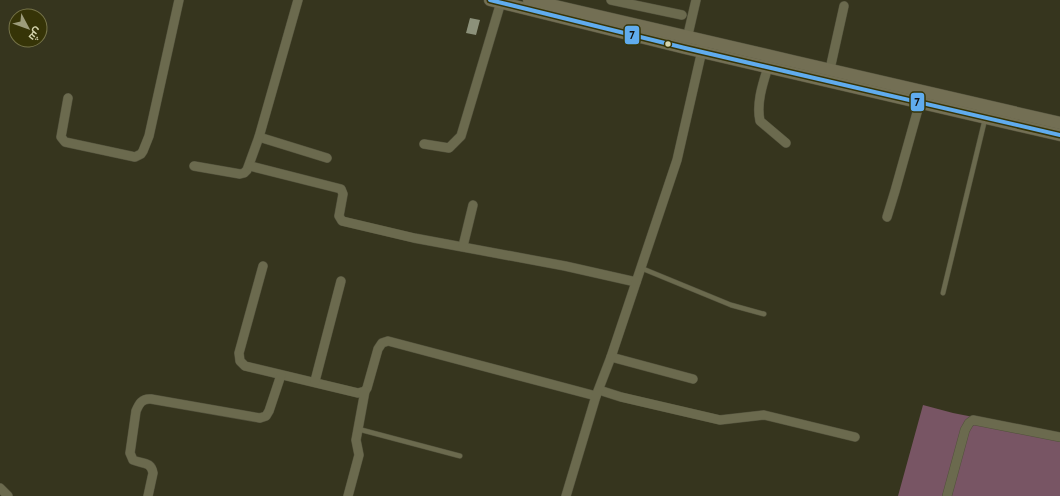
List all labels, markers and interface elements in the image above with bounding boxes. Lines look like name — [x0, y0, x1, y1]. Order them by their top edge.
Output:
north arrow — [8, 8, 48, 48]
text: ش — [26, 25, 45, 44]
line badge: 7 — [624, 25, 640, 45]
text: 7 — [629, 28, 635, 42]
unlabelled marker — [663, 39, 673, 49]
line badge: 7 — [910, 92, 925, 112]
text: 7 — [914, 95, 920, 109]

